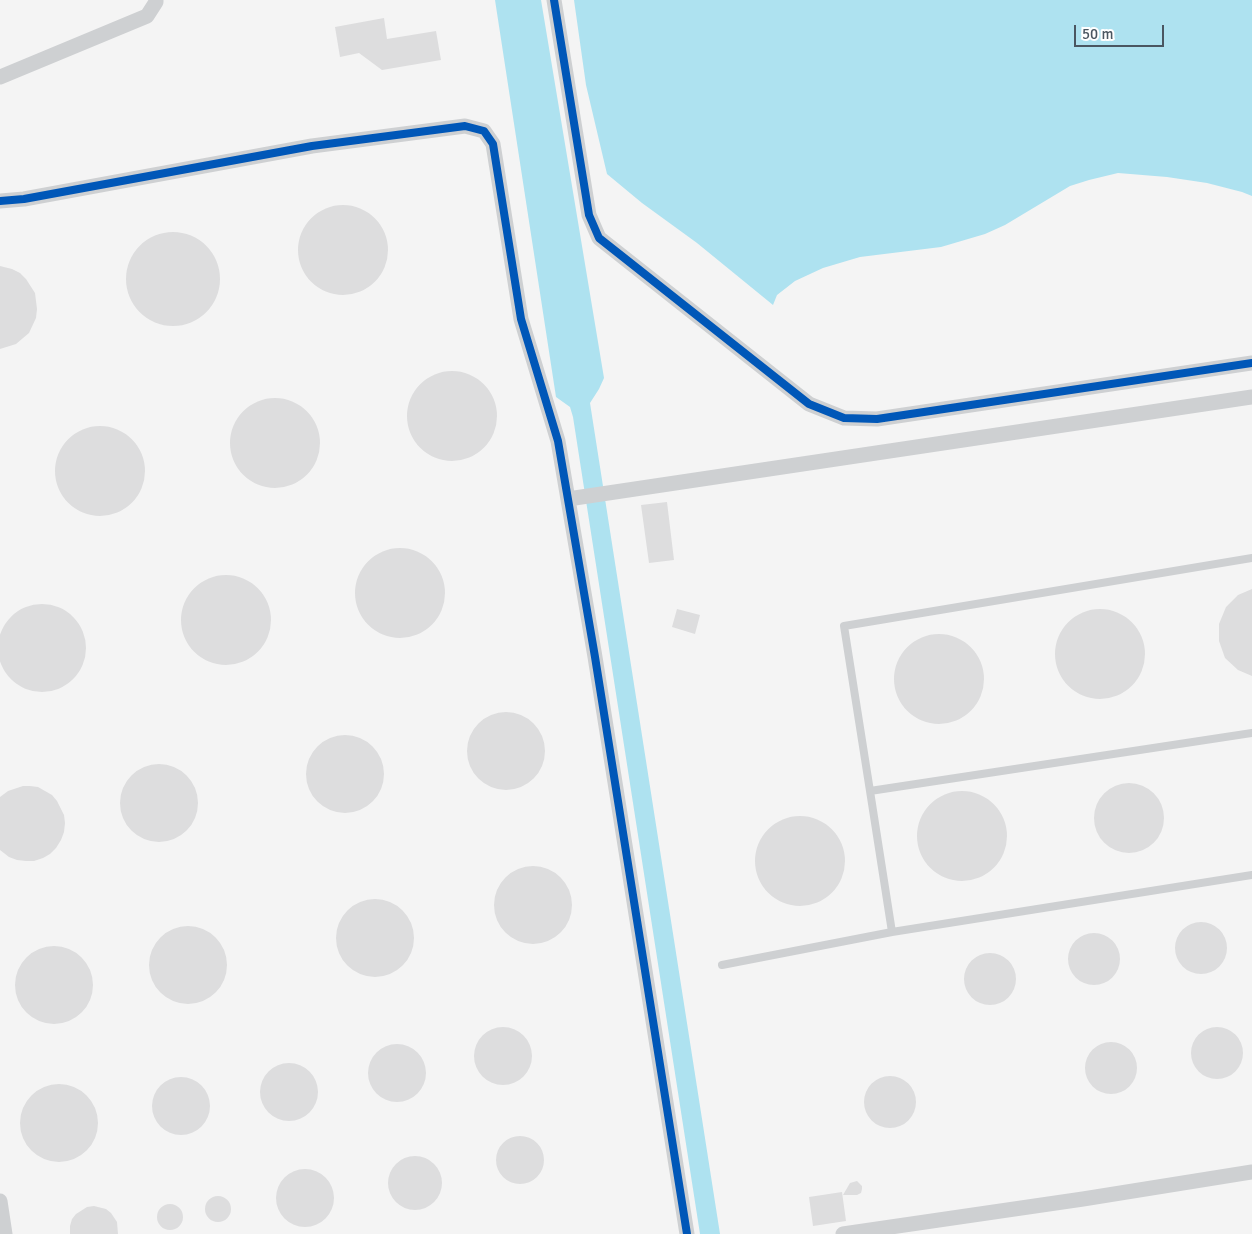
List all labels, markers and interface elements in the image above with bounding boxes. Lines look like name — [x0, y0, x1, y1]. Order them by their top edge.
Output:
scale bar — [1077, 15, 1167, 47]
text: 50 m — [1082, 25, 1113, 43]

